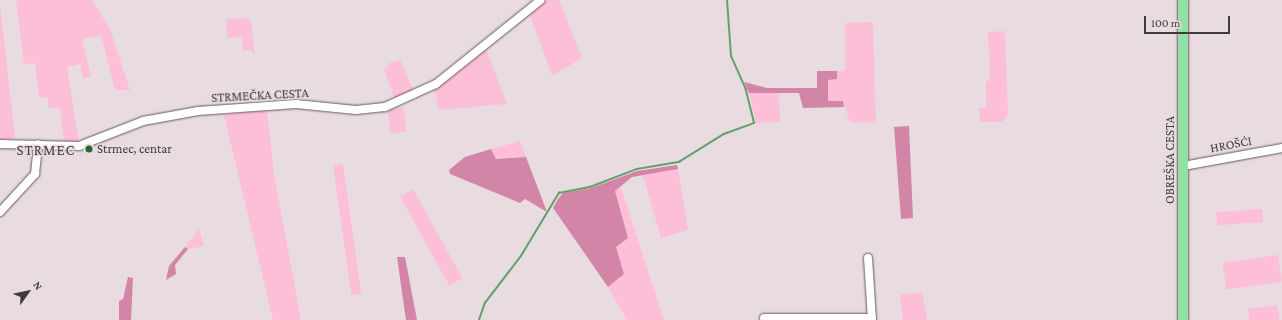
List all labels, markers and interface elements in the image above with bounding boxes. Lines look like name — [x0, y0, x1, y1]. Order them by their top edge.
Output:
scale bar — [1146, 8, 1232, 34]
text: 100 m — [1151, 16, 1180, 30]
street label: STRMEČKA CESTA — [211, 86, 309, 106]
street label: OBREŠKA CESTA — [1162, 116, 1178, 204]
street label: HROŠĆI — [1209, 133, 1253, 157]
place label: Strmec, centar — [97, 141, 172, 157]
district label: STRMEC — [17, 142, 75, 160]
marker: Strmec, centar — [84, 144, 94, 154]
north arrow — [8, 272, 48, 312]
text: N — [31, 279, 45, 292]

